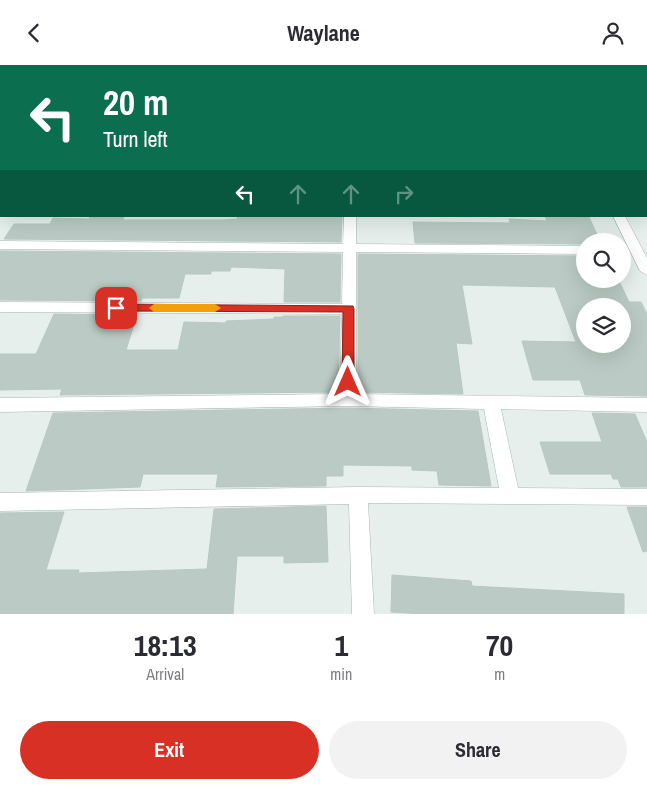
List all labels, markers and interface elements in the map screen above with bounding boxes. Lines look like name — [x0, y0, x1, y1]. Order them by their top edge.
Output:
text: Waylane — [287, 18, 360, 48]
icon: back — [20, 19, 48, 47]
icon: person — [599, 19, 627, 47]
text: 20 m — [103, 79, 168, 126]
icon: left — [20, 85, 85, 150]
text: Turn left — [103, 124, 168, 154]
icon: left — [231, 180, 259, 208]
icon: ahead — [284, 180, 312, 208]
icon: ahead — [337, 180, 365, 208]
icon: right — [390, 180, 418, 208]
map controls — [576, 233, 631, 353]
button: search — [576, 233, 631, 288]
pin — [95, 287, 137, 329]
icon: arrive — [102, 294, 130, 322]
button: layers — [576, 298, 631, 353]
position arrow — [321, 355, 373, 407]
text: 18:13 — [134, 625, 197, 665]
text: 1 — [334, 625, 348, 665]
text: 70 — [486, 625, 513, 665]
text: Arrival — [146, 663, 184, 685]
text: min — [330, 663, 352, 685]
text: m — [494, 663, 505, 685]
button: Exit — [20, 721, 319, 779]
button: Share — [329, 721, 627, 779]

